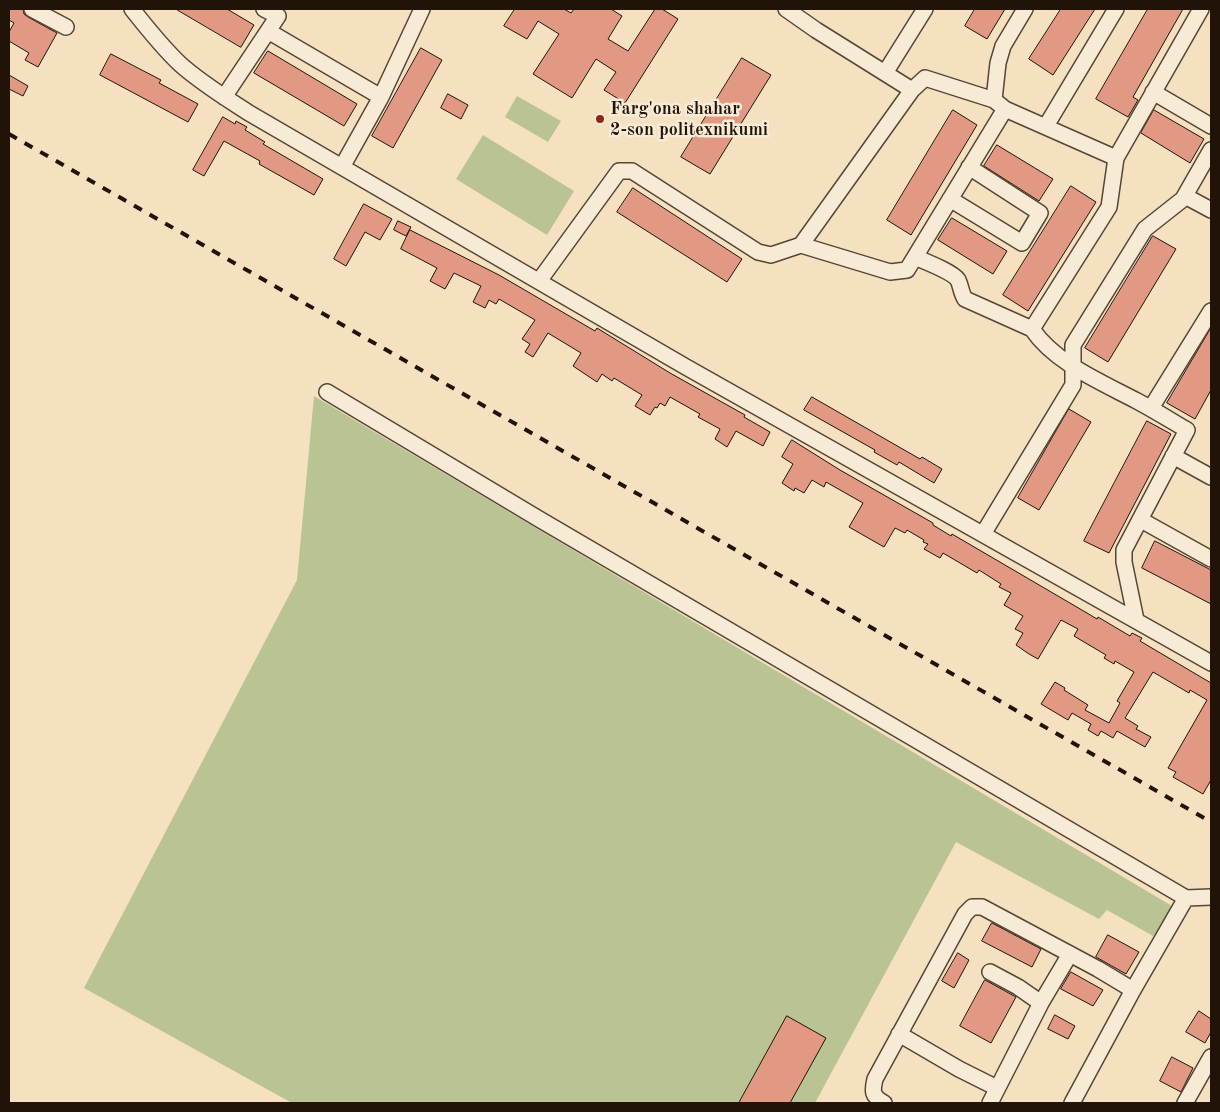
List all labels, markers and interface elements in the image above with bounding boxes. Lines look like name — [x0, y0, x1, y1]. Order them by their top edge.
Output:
place label: Farg'ona shahar 2-son politexnikumi — [610, 98, 768, 140]
marker: Farg'ona shahar 2-son politexnikumi — [594, 113, 606, 125]

